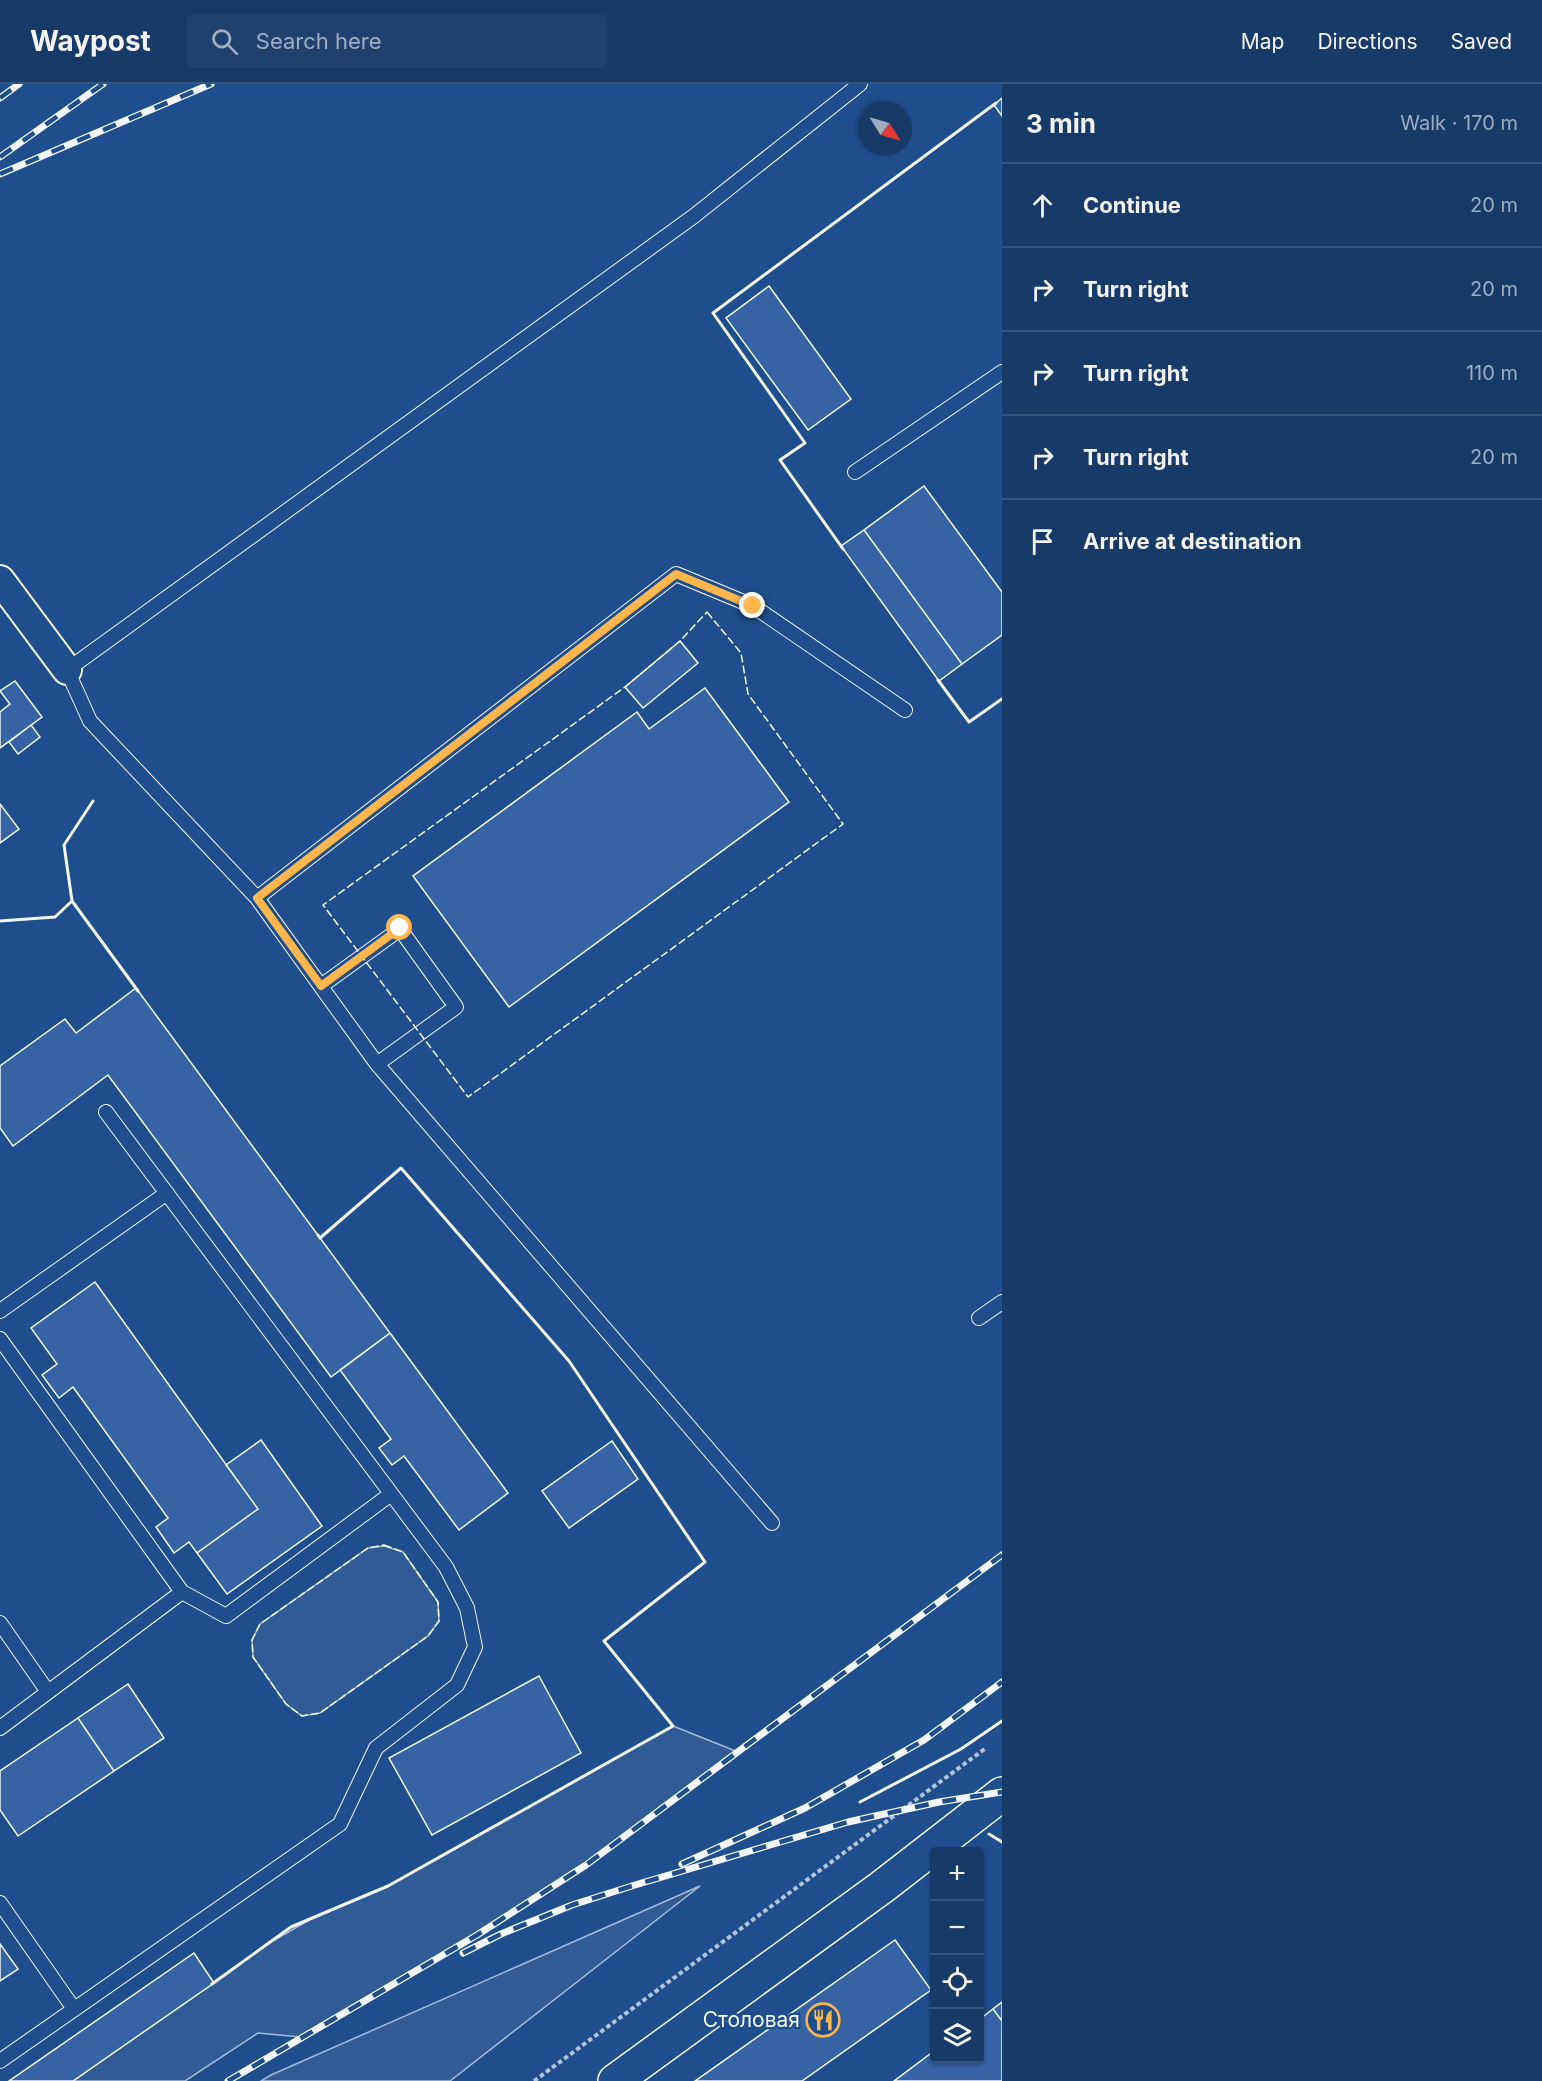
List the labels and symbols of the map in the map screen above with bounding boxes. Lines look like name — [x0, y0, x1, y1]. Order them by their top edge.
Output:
north arrow — [858, 102, 912, 156]
route end — [739, 592, 765, 618]
route start — [386, 914, 412, 940]
restaurant icon: Столовая — [805, 2002, 841, 2038]
place label: Столовая — [703, 2007, 800, 2032]

